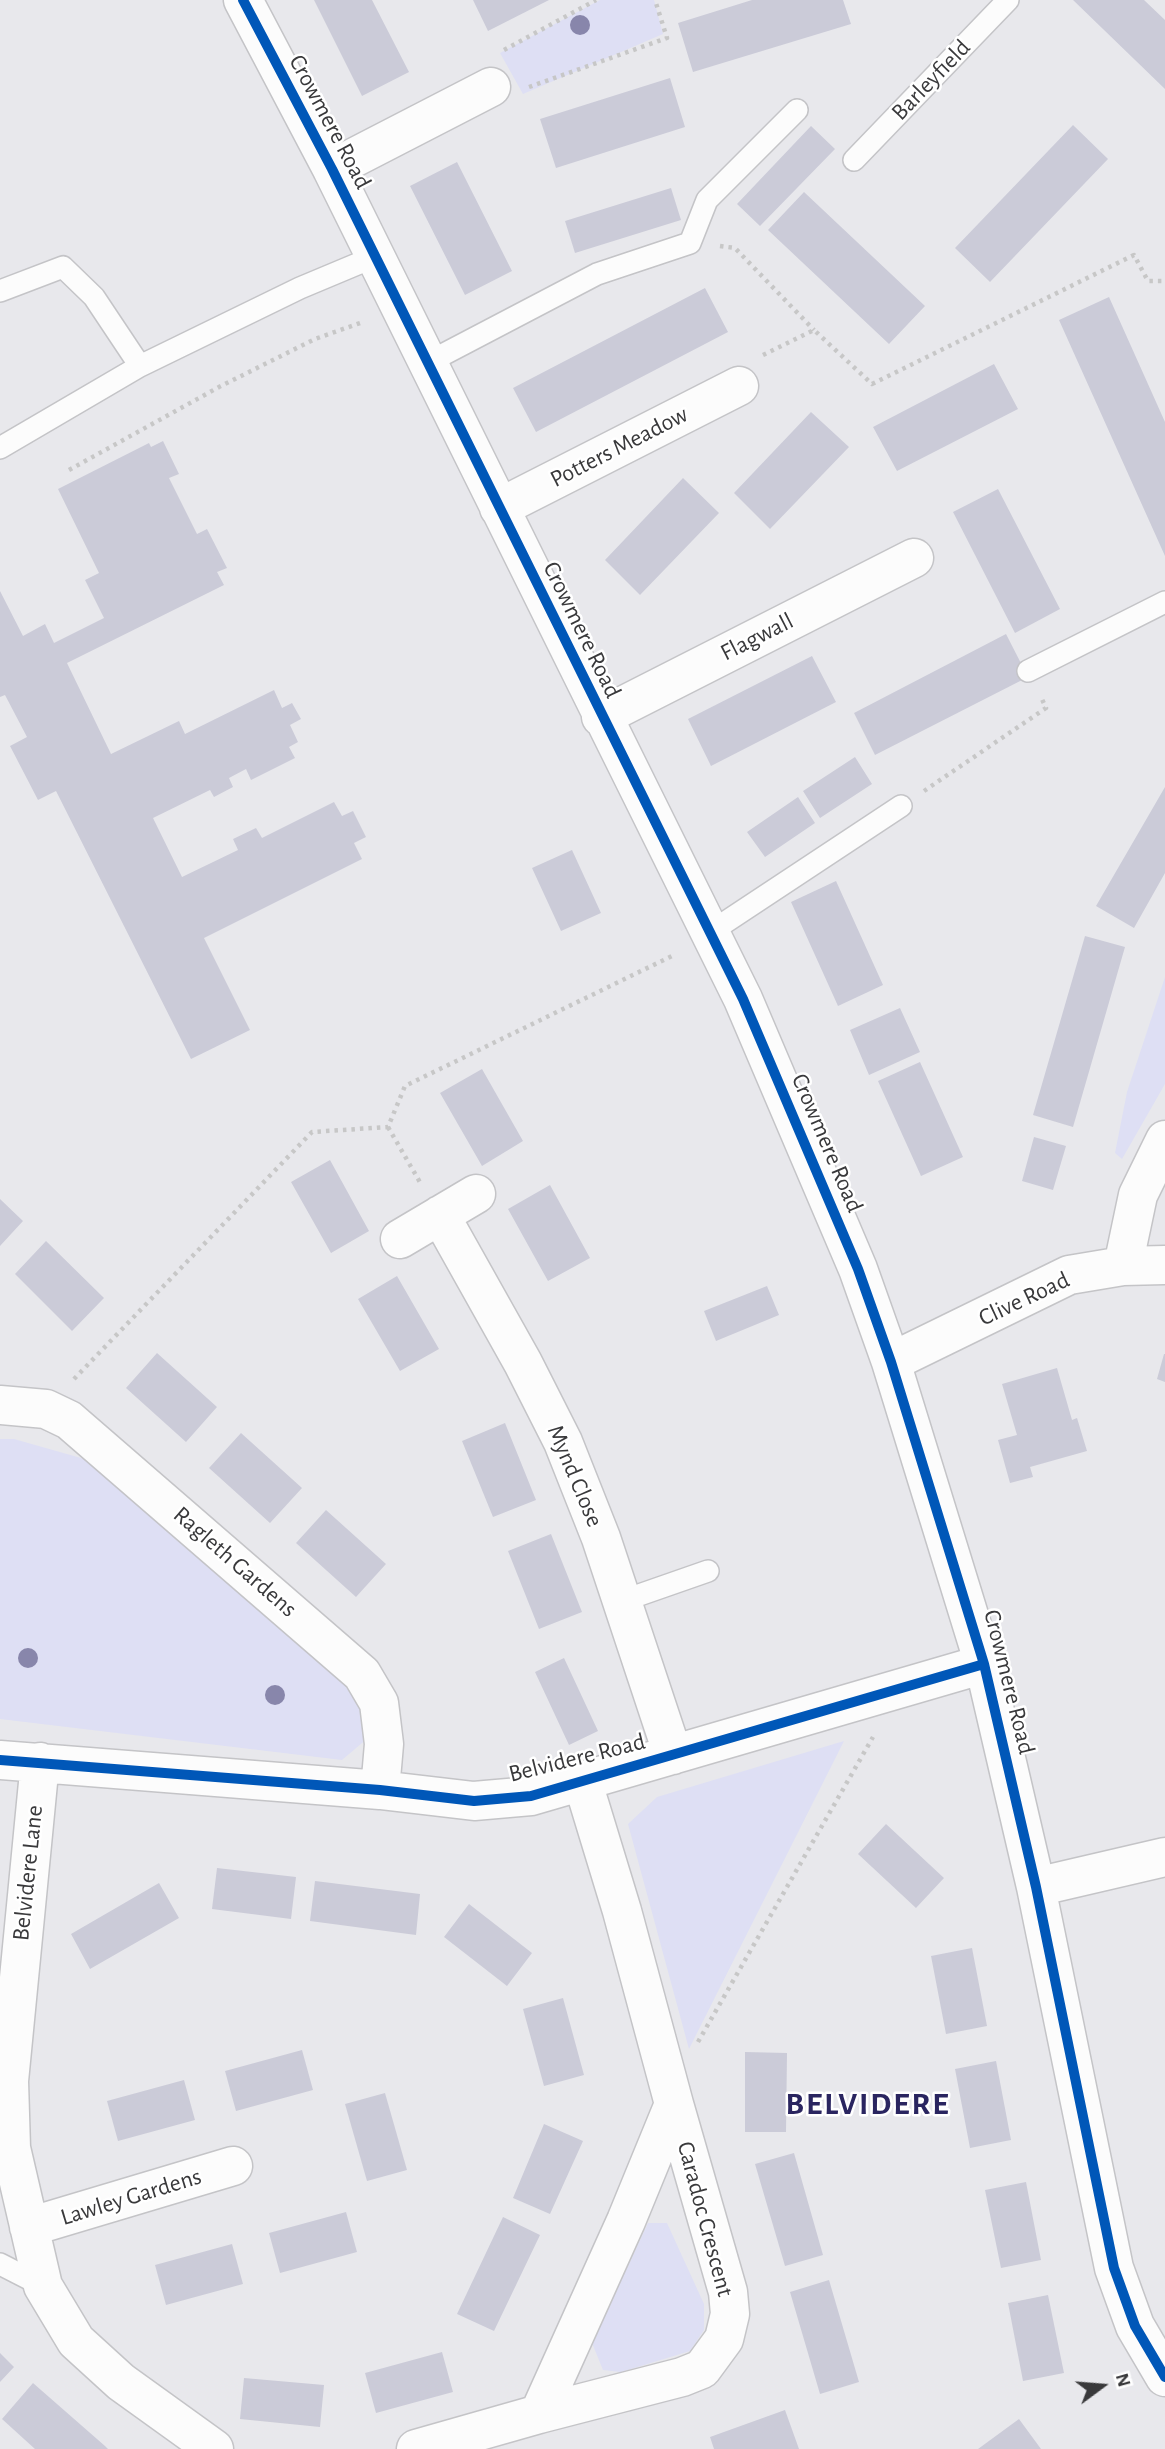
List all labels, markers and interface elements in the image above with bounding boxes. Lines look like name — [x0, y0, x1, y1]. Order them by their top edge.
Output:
street label: Barleyfield — [885, 33, 977, 127]
street label: Crowmere Road — [283, 50, 377, 194]
street label: Potters Meadow — [545, 400, 693, 494]
street label: Crowmere Road — [537, 557, 627, 703]
street label: Flagwall — [716, 607, 798, 667]
street label: Crowmere Road — [785, 1069, 869, 1217]
street label: Clive Road — [974, 1266, 1074, 1332]
street label: Mynd Close — [541, 1421, 609, 1531]
street label: Ragleth Gardens — [167, 1501, 303, 1623]
street label: Crowmere Road — [977, 1607, 1041, 1757]
street label: Belvidere Road — [506, 1727, 648, 1789]
street label: Belvidere Lane — [7, 1804, 49, 1942]
district label: BELVIDERE — [787, 2085, 949, 2123]
street label: Caradoc Crescent — [670, 2138, 740, 2300]
street label: Lawley Gardens — [57, 2162, 205, 2232]
north arrow — [1067, 2351, 1137, 2421]
text: N — [1112, 2371, 1134, 2389]

